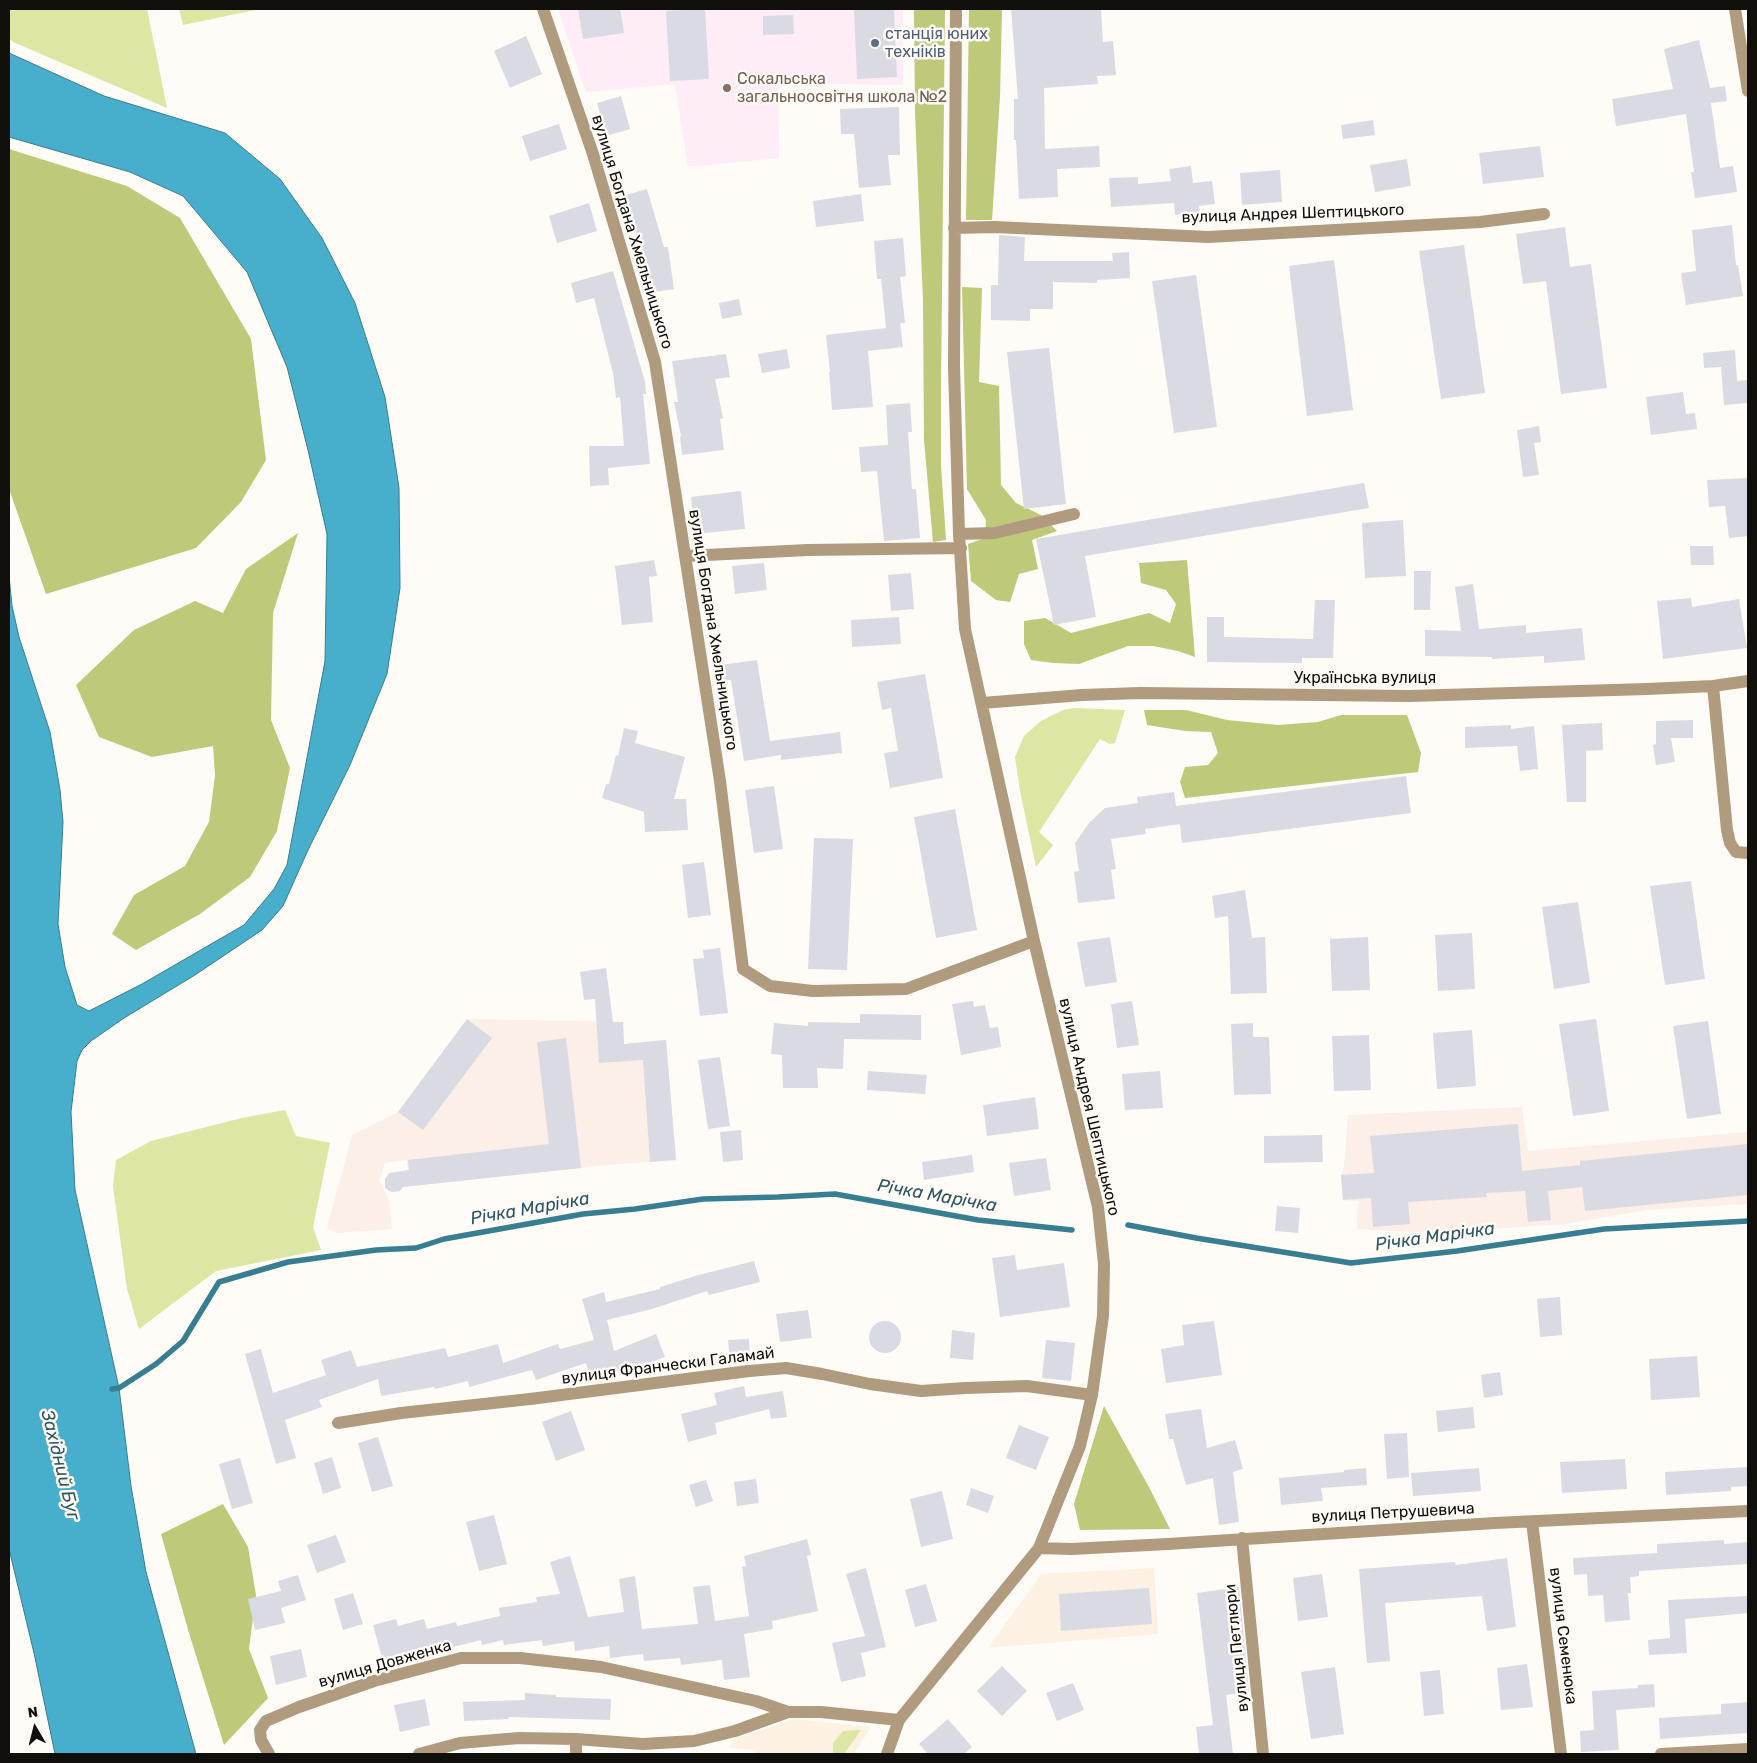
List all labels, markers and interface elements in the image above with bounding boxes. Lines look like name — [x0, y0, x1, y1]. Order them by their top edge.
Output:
place label: станція юних техніків — [885, 24, 988, 62]
marker: станція юних техніків — [869, 37, 881, 49]
place label: Сокальська загальноосвітня школа №2 — [737, 69, 947, 107]
marker: Сокальська загальноосвітня школа №2 — [721, 82, 733, 94]
street label: вулиця Богдана Хмельницького — [587, 113, 677, 351]
street label: вулиця Андрея Шептицького — [1181, 201, 1405, 227]
street label: вулиця Богдана Хмельницького — [684, 508, 742, 752]
street label: Українська вулиця — [1294, 668, 1436, 688]
street label: вулиця Андрея Шептицького — [1055, 996, 1123, 1218]
water label: Річка Марічка — [876, 1175, 998, 1217]
water label: Річка Марічка — [469, 1188, 591, 1230]
water label: Річка Марічка — [1374, 1218, 1496, 1256]
street label: вулиця Франчески Галамай — [561, 1343, 775, 1389]
water label: Західний Буг — [36, 1408, 84, 1522]
street label: вулиця Петрушевича — [1311, 1499, 1475, 1527]
street label: вулиця Семенюка — [1545, 1566, 1581, 1706]
street label: вулиця Петлюри — [1221, 1583, 1253, 1713]
street label: вулиця Довженка — [316, 1636, 454, 1692]
north arrow — [10, 1703, 60, 1753]
text: N — [27, 1704, 39, 1722]

